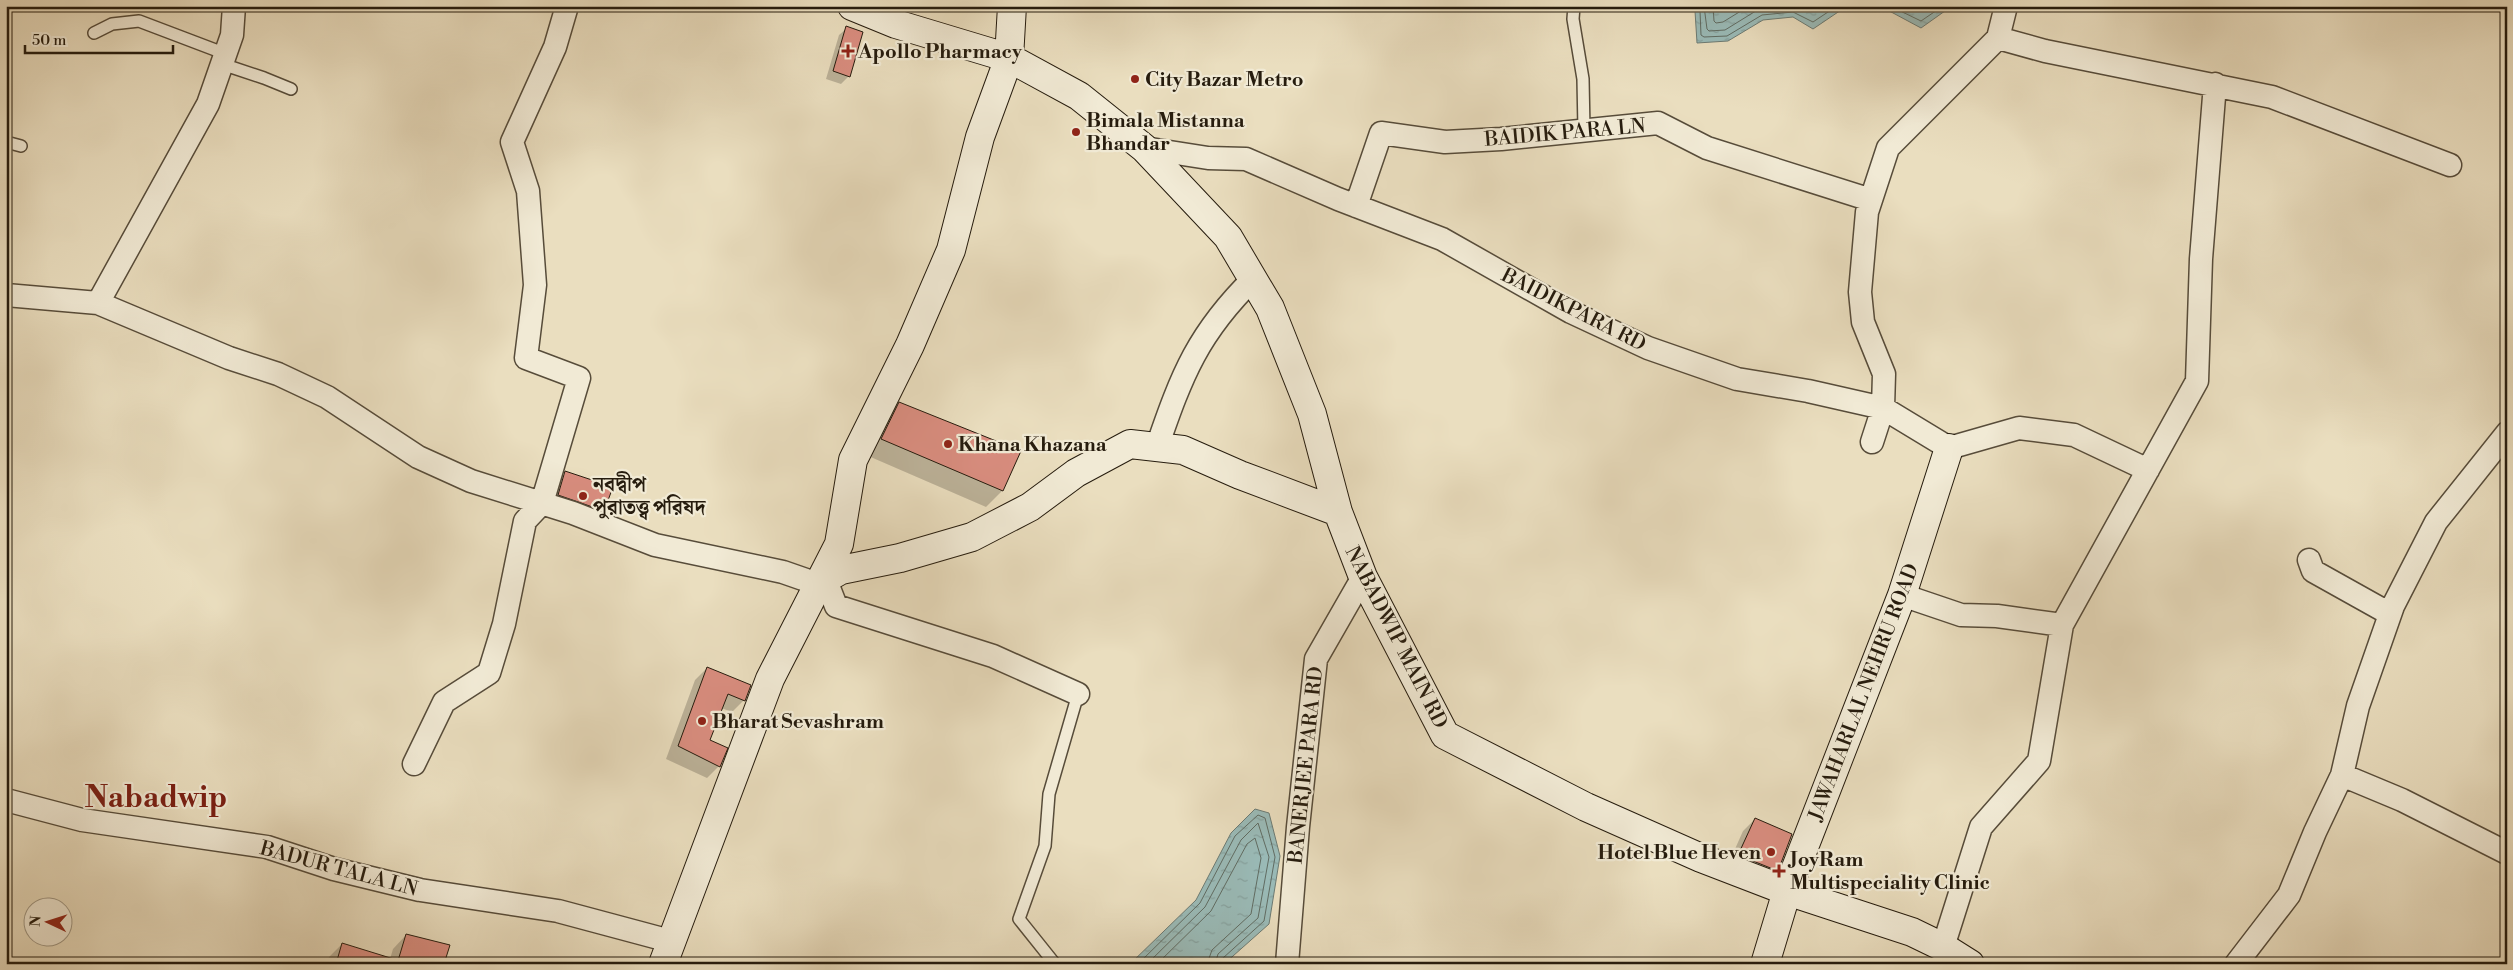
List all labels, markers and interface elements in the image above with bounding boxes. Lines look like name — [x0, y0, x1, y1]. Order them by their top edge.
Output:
scale bar — [25, 22, 172, 54]
text: 50 m — [32, 31, 66, 50]
place label: Apollo Pharmacy — [857, 40, 1023, 65]
marker: Apollo Pharmacy — [842, 45, 854, 57]
place label: City Bazar Metro — [1145, 68, 1304, 93]
marker: City Bazar Metro — [1129, 73, 1141, 85]
place label: Bimala Mistanna Bhandar — [1086, 109, 1245, 157]
street label: BAIDIK PARA LN — [1483, 114, 1647, 153]
marker: Bimala Mistanna Bhandar — [1070, 126, 1082, 138]
street label: BAIDIKPARA RD — [1496, 263, 1650, 358]
place label: Khana Khazana — [958, 433, 1107, 458]
marker: Khana Khazana — [942, 438, 954, 450]
place label: নবদ্বীপ পুরাতত্ত্ব পরিষদ — [592, 471, 706, 521]
marker: নবদ্বীপ পুরাতত্ত্ব পরিষদ — [577, 490, 589, 502]
street label: NABADWIP MAIN RD — [1339, 542, 1452, 733]
street label: JAWAHARLAL NEHRU ROAD — [1803, 560, 1925, 826]
street label: BANERJEE PARA RD — [1284, 665, 1329, 866]
place label: Bharat Sevashram — [712, 710, 884, 735]
marker: Bharat Sevashram — [696, 715, 708, 727]
district label: Nabadwip — [85, 779, 227, 817]
street label: BADUR TALA LN — [256, 836, 420, 903]
place label: Hotel Blue Heven — [1598, 841, 1762, 866]
marker: Hotel Blue Heven — [1765, 846, 1777, 858]
place label: JoyRam Multispeciality Clinic — [1787, 848, 1990, 896]
marker: JoyRam Multispeciality Clinic — [1772, 864, 1786, 878]
north arrow — [22, 898, 72, 948]
text: N — [27, 915, 45, 927]

